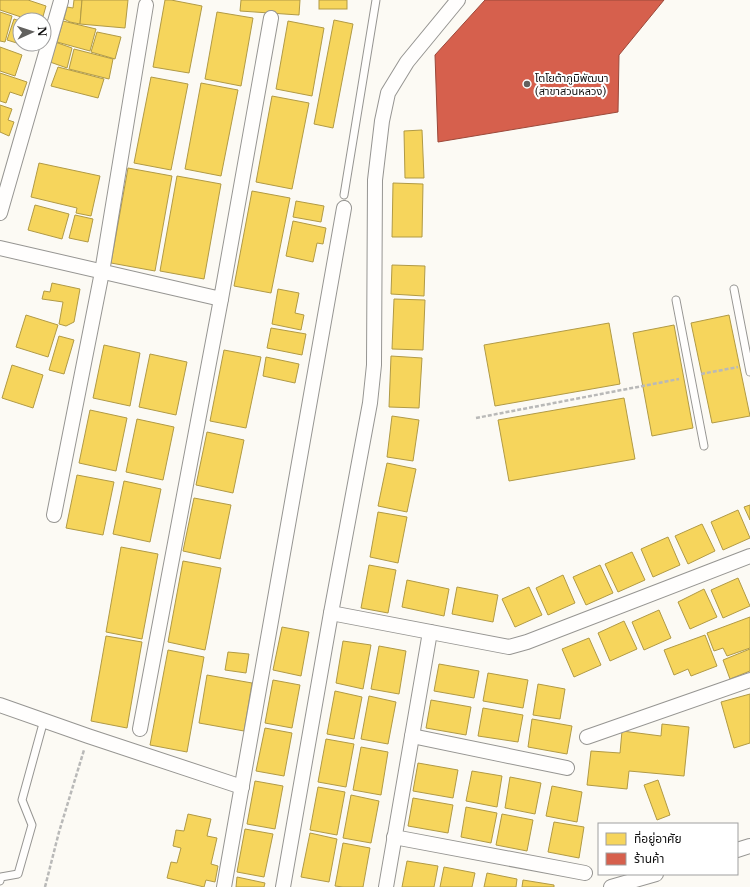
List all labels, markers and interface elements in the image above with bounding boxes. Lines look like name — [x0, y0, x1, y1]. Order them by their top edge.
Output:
north arrow — [12, 12, 52, 52]
text: N — [35, 26, 49, 38]
place label: โตโยต้าภูมิพัฒนา (สาขาสวนหลวง) — [535, 71, 609, 98]
marker: โตโยต้าภูมิพัฒนา (สาขาสวนหลวง) — [522, 79, 532, 89]
legend — [598, 823, 738, 875]
text: ที่อยู่อาศัย — [634, 830, 682, 846]
text: ร้านค้า — [634, 851, 664, 866]

